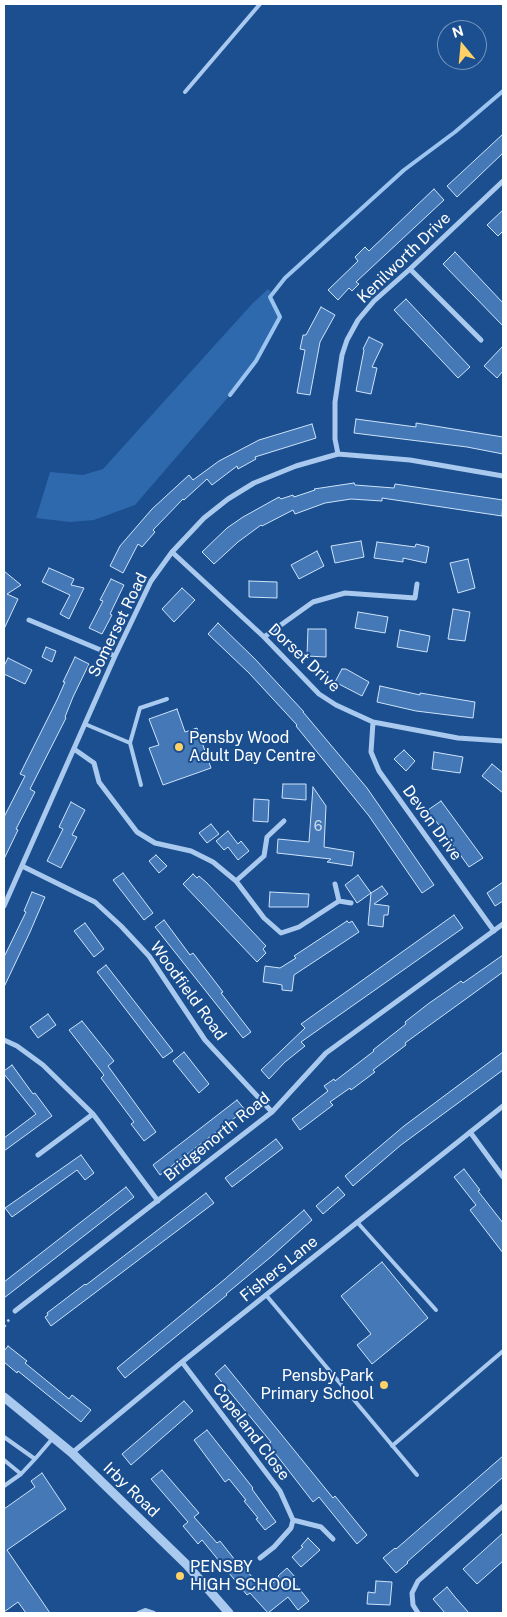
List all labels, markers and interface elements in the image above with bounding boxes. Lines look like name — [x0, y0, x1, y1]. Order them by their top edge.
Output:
north arrow — [437, 20, 487, 70]
text: N — [450, 22, 465, 41]
street label: Kenilworth Drive — [353, 209, 455, 307]
street label: Somerset Road — [84, 570, 152, 680]
street label: Dorset Drive — [264, 620, 344, 696]
place label: Pensby Wood Adult Day Centre — [189, 728, 316, 766]
marker: Pensby Wood Adult Day Centre — [173, 741, 185, 753]
street label: Devon Drive — [398, 782, 466, 864]
house number: 6 — [314, 819, 322, 835]
street label: Woodfield Road — [146, 938, 230, 1044]
street label: Bridgenorth Road — [160, 1088, 274, 1186]
street label: Fishers Lane — [236, 1232, 322, 1306]
place label: Pensby Park Primary School — [260, 1366, 374, 1404]
marker: Pensby Park Primary School — [378, 1379, 390, 1391]
street label: Copeland Close — [208, 1380, 294, 1484]
street label: Irby Road — [99, 1459, 163, 1521]
place label: PENSBY HIGH SCHOOL — [190, 1557, 301, 1595]
marker: PENSBY HIGH SCHOOL — [174, 1570, 186, 1582]

